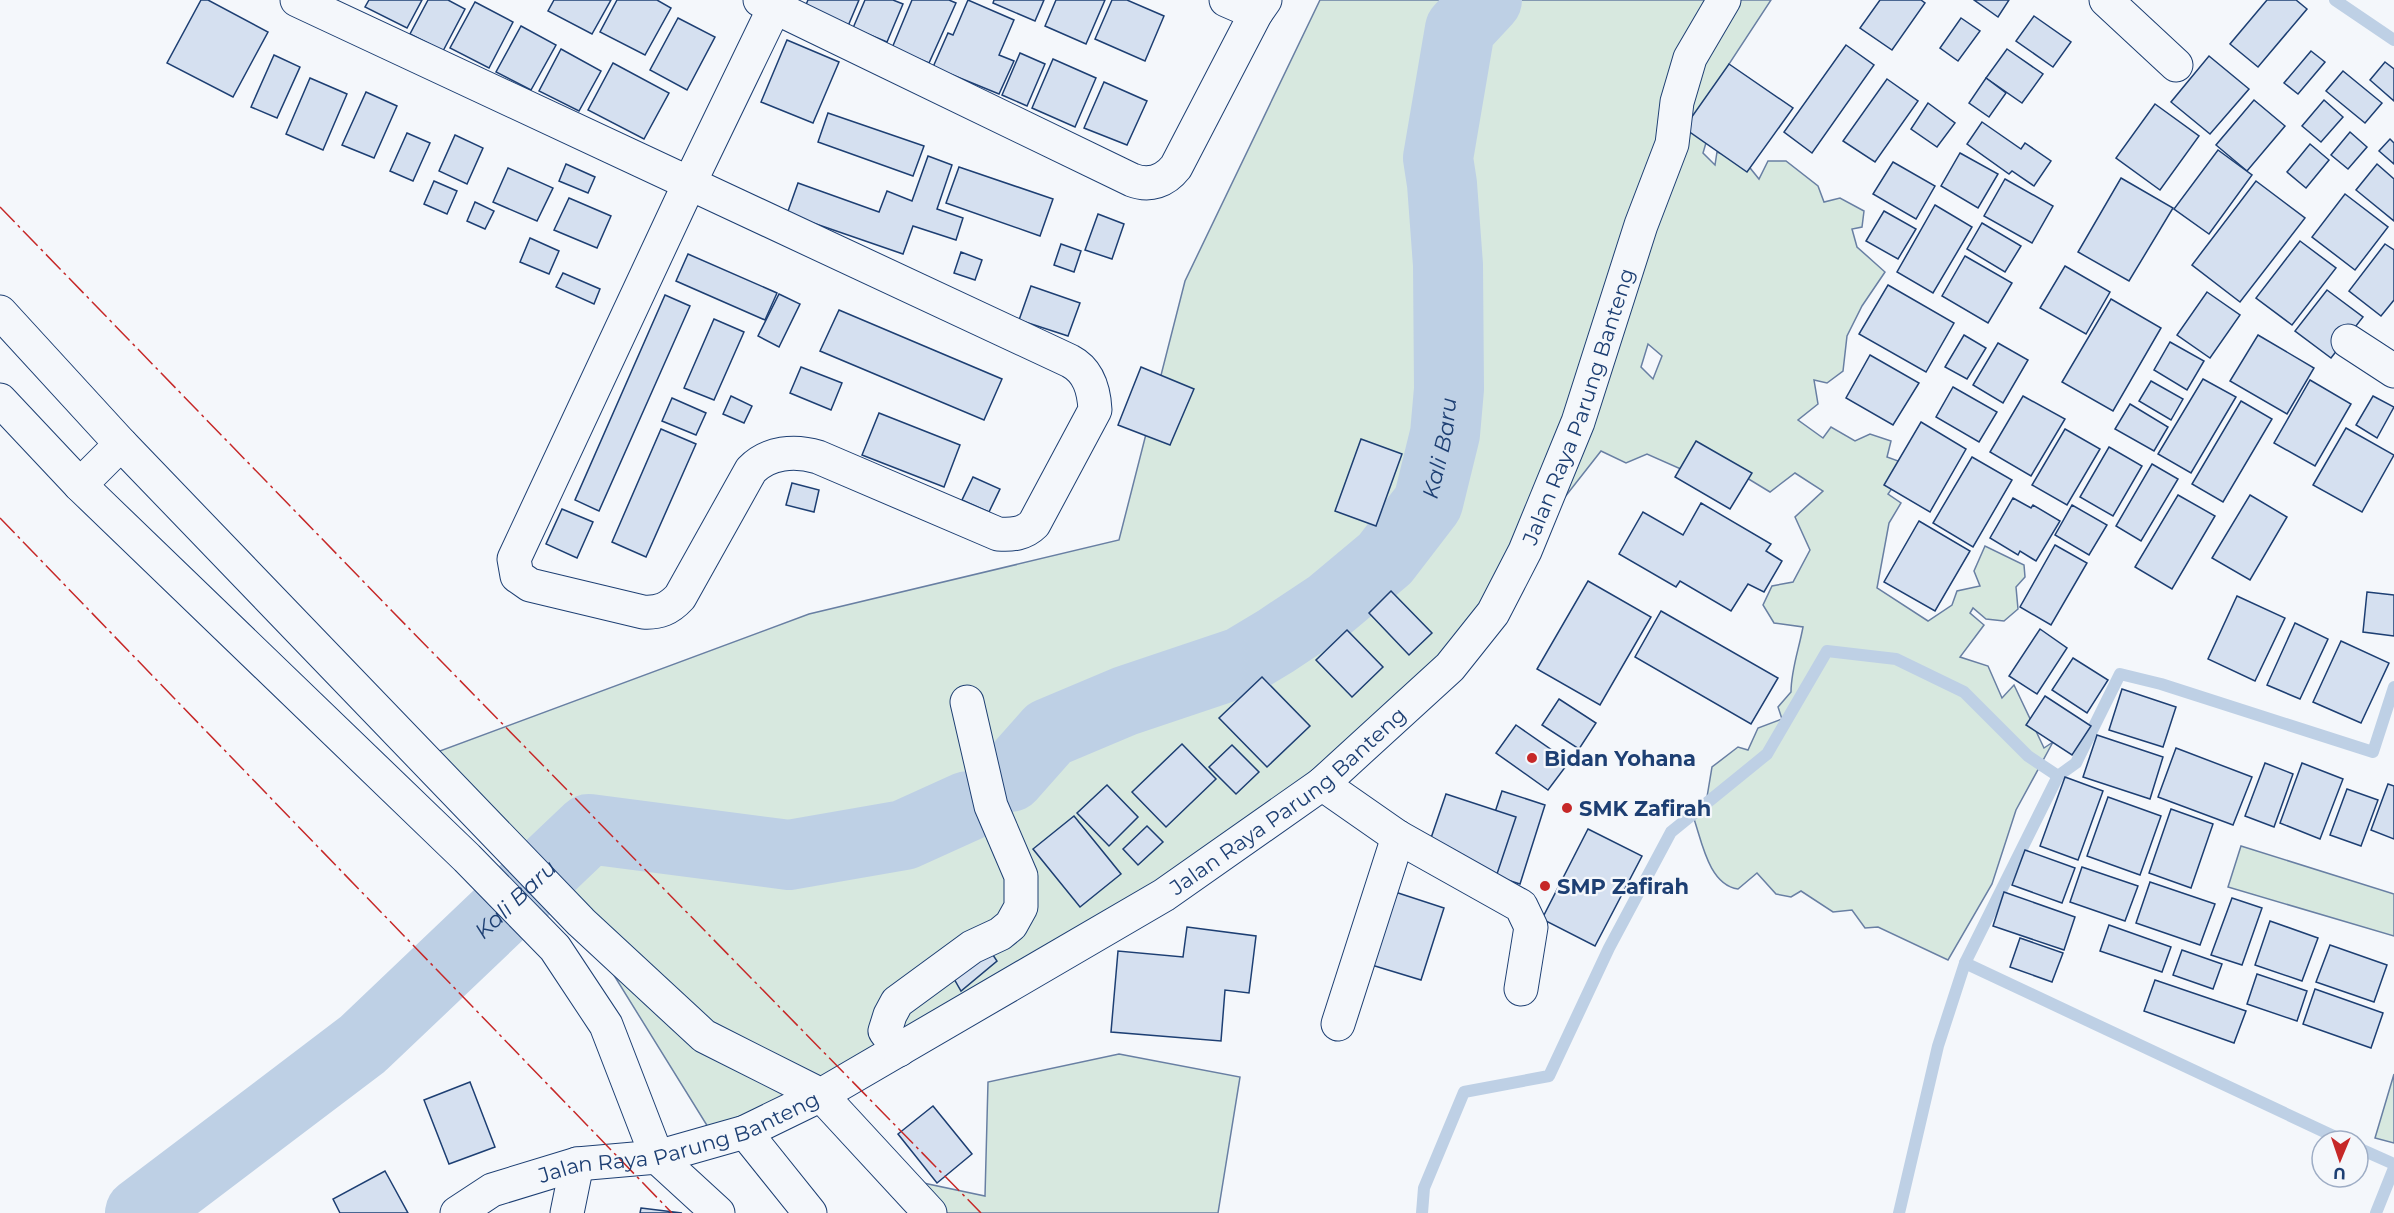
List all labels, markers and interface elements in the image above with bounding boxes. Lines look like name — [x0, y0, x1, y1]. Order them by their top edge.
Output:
street label: Jalan Raya Parung Banteng — [1516, 265, 1639, 549]
water label: Kali Baru — [1416, 396, 1462, 501]
street label: Jalan Raya Parung Banteng — [1164, 701, 1411, 900]
place label: Bidan Yohana — [1544, 746, 1696, 771]
marker: Bidan Yohana — [1525, 751, 1539, 765]
place label: SMK Zafirah — [1579, 796, 1711, 821]
marker: SMK Zafirah — [1560, 801, 1574, 815]
water label: Kali Baru — [469, 854, 562, 944]
place label: SMP Zafirah — [1557, 874, 1689, 899]
marker: SMP Zafirah — [1538, 879, 1552, 893]
street label: Jalan Raya Parung Banteng — [534, 1085, 823, 1188]
north arrow — [2310, 1129, 2370, 1189]
text: U — [2333, 1164, 2346, 1183]

